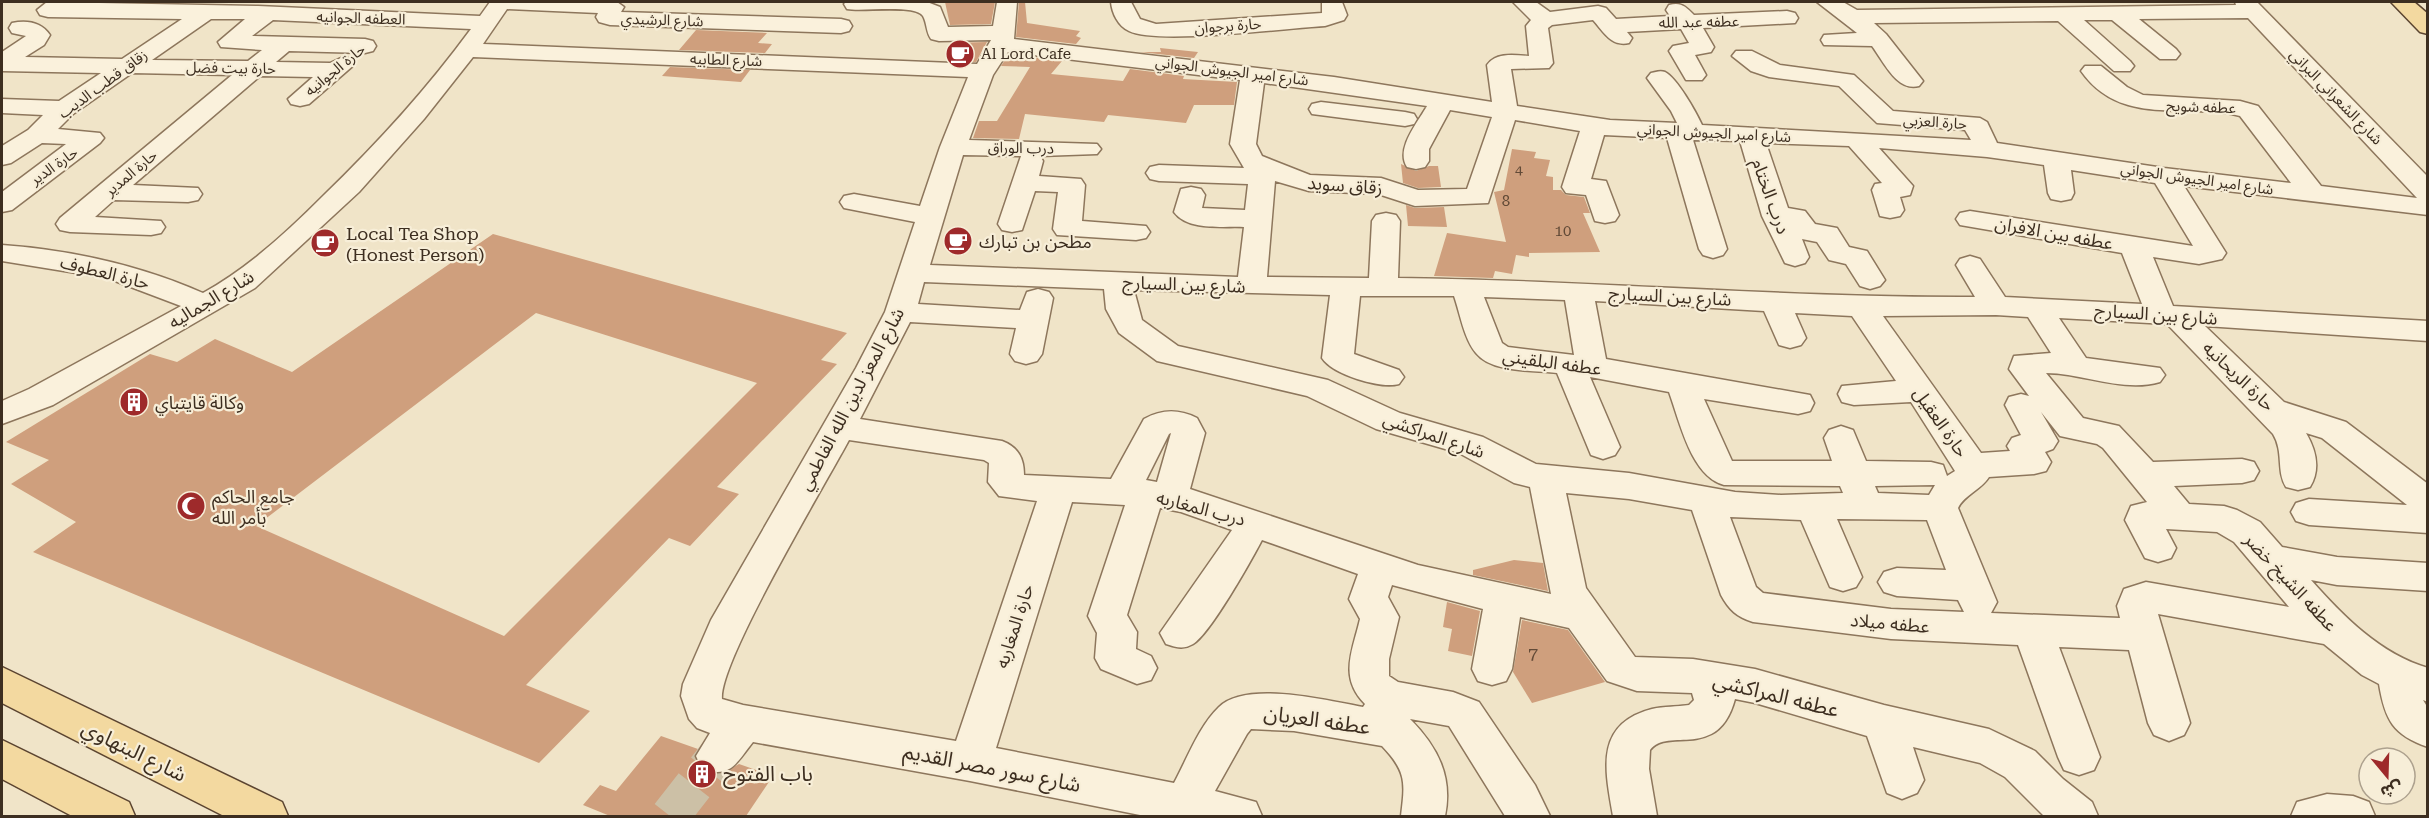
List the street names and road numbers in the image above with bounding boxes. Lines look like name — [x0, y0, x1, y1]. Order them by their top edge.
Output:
street label: العطفه الجوانيه — [316, 7, 406, 29]
street label: شارع الرشيدي — [620, 10, 704, 33]
street label: عطفه عبد الله — [1659, 12, 1740, 32]
street label: حارة برجوان — [1194, 15, 1262, 37]
street label: حارة الجوانيه — [301, 40, 369, 100]
street label: شارع الشعراني البراني — [2284, 45, 2386, 151]
street label: زقاق قطب الديب — [55, 46, 151, 122]
street label: شارع الطابيه — [689, 50, 763, 73]
street label: شارع امير الجيوش الجواني — [1154, 53, 1310, 92]
street label: حارة بيت فضل — [186, 58, 276, 78]
street label: عطفه شويح — [2166, 97, 2237, 120]
street label: حارة العزبي — [1902, 111, 1968, 136]
street label: شارع امير الجيوش الجواني — [1636, 120, 1792, 149]
street label: درب الوراق — [988, 138, 1054, 158]
street label: حارة الدير — [26, 143, 81, 189]
street label: حارة المدير — [100, 146, 161, 201]
street label: درب الختام — [1744, 155, 1794, 238]
street label: شارع امير الجيوش الجواني — [2119, 159, 2275, 202]
street label: زقاق سويد — [1307, 172, 1383, 199]
street label: عطفه بين الافران — [1993, 212, 2115, 255]
street label: حارة العطوف — [58, 251, 152, 294]
street label: شارع الجماليه — [165, 265, 260, 336]
street label: شارع بين السيارج — [1122, 271, 1246, 301]
street label: شارع بين السيارج — [1608, 282, 1732, 314]
street label: شارع بين السيارج — [2094, 299, 2218, 333]
street label: شارع المعز لدين الله الفاطمي — [794, 304, 912, 496]
street label: حارة الريحانيه — [2198, 337, 2279, 416]
street label: عطفه البلقيني — [1501, 345, 1603, 382]
street label: حارة العقيل — [1908, 383, 1973, 462]
street label: شارع المراكشي — [1379, 408, 1488, 466]
street label: درب المغاربه — [1154, 486, 1248, 531]
street label: عطفه الشيخ خضر — [2237, 528, 2342, 637]
street label: حارة المغاربه — [991, 581, 1038, 671]
street label: عطفه ميلاد — [1849, 609, 1931, 637]
street label: عطفه المراكشي — [1710, 668, 1841, 726]
street label: عطفه العريان — [1262, 701, 1372, 739]
street label: شارع البنهاوي — [76, 715, 190, 790]
street label: شارع سور مصر القديم — [901, 739, 1083, 800]

